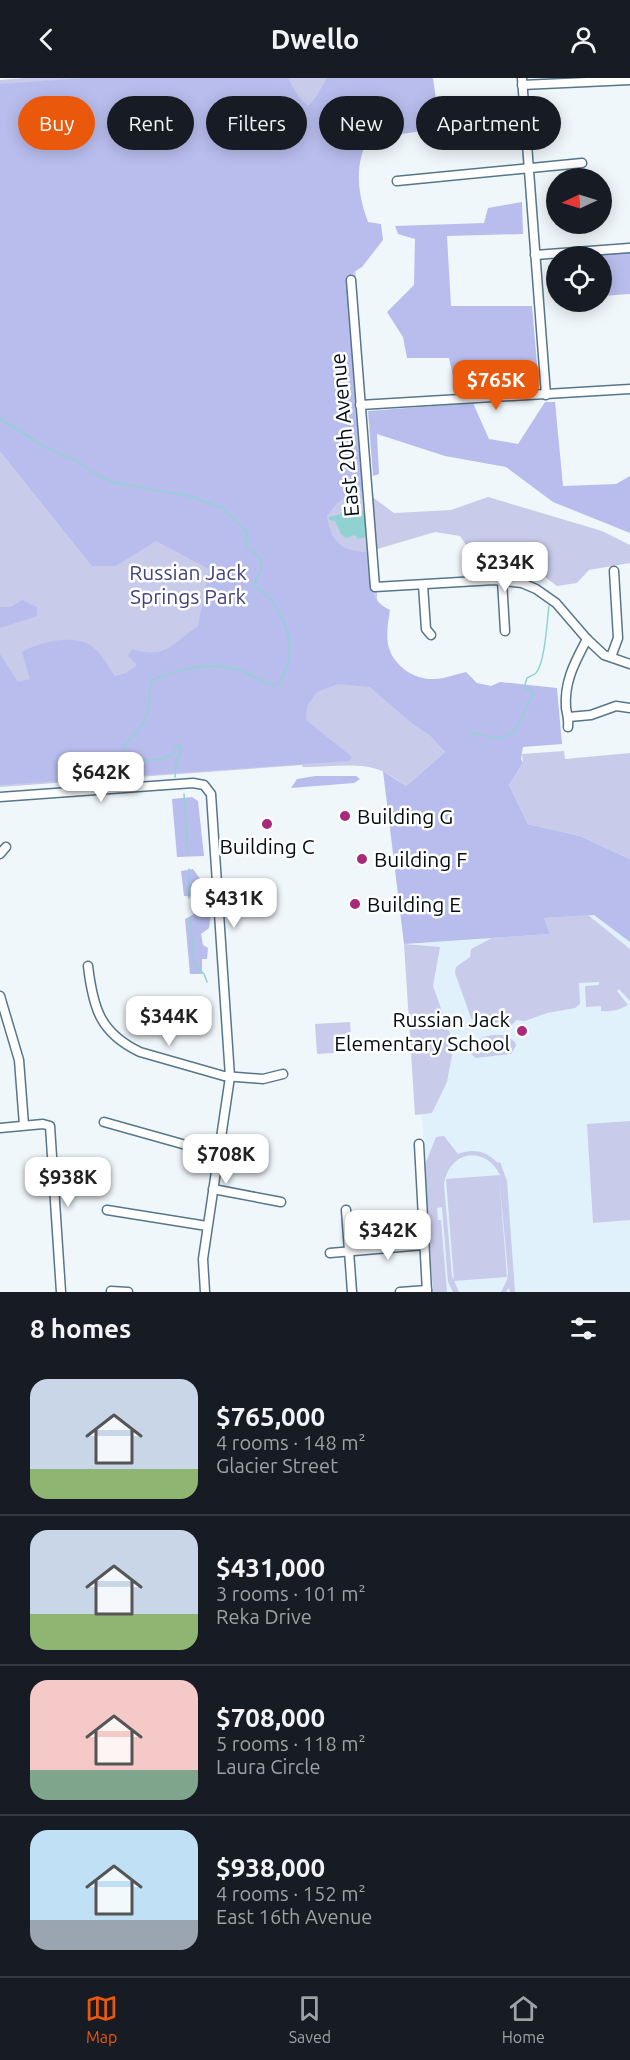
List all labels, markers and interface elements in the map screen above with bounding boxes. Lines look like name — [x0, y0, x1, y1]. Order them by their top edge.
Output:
icon: back — [30, 23, 63, 56]
icon: person — [567, 23, 600, 56]
text: Dwello — [271, 24, 359, 54]
chip: Buy — [18, 96, 95, 150]
chip: Rent — [107, 96, 194, 150]
chip: Filters — [206, 96, 307, 150]
chip: New — [319, 96, 404, 150]
chip: Apartment — [416, 96, 561, 150]
north arrow — [546, 168, 612, 234]
map controls — [546, 168, 612, 312]
button: locate — [546, 246, 612, 312]
street label: East 20th Avenue — [325, 352, 363, 518]
pin: $765K — [454, 360, 538, 411]
text: $765K — [467, 368, 525, 391]
pin: $234K — [463, 542, 547, 593]
text: $234K — [476, 550, 534, 573]
park label: Russian Jack Springs Park — [129, 560, 247, 608]
pin: $642K — [59, 752, 143, 803]
text: $642K — [72, 760, 130, 783]
place label: Building G — [357, 804, 453, 828]
marker: Building G — [338, 809, 352, 823]
marker: Building C — [260, 817, 274, 831]
place label: Building C — [219, 834, 315, 858]
place label: Building F — [374, 847, 467, 871]
marker: Building F — [355, 852, 369, 866]
pin: $431K — [192, 878, 276, 929]
text: $431K — [205, 886, 263, 909]
place label: Building E — [367, 892, 461, 916]
marker: Building E — [348, 897, 362, 911]
pin: $344K — [127, 996, 211, 1047]
text: $344K — [140, 1004, 198, 1027]
place label: Russian Jack Elementary School — [334, 1007, 510, 1055]
marker: Russian Jack Elementary School — [515, 1024, 529, 1038]
pin: $708K — [184, 1134, 268, 1185]
text: $708K — [197, 1142, 255, 1165]
pin: $938K — [26, 1157, 110, 1208]
text: $938K — [39, 1165, 97, 1188]
pin: $342K — [346, 1210, 430, 1261]
text: $342K — [359, 1218, 417, 1241]
icon: filters — [567, 1312, 600, 1345]
text: 8 homes — [30, 1314, 131, 1343]
text: $765,000 — [216, 1402, 325, 1431]
icon: home — [78, 1403, 150, 1475]
text: 4 rooms · 148 m² — [216, 1431, 366, 1454]
text: Glacier Street — [216, 1454, 338, 1477]
text: $431,000 — [216, 1553, 325, 1582]
icon: home — [78, 1554, 150, 1626]
text: 3 rooms · 101 m² — [216, 1582, 366, 1605]
text: Reka Drive — [216, 1605, 312, 1628]
text: $708,000 — [216, 1703, 325, 1732]
icon: home — [78, 1704, 150, 1776]
text: 5 rooms · 118 m² — [216, 1732, 366, 1755]
text: Laura Circle — [216, 1755, 321, 1778]
text: $938,000 — [216, 1853, 325, 1882]
icon: home — [78, 1854, 150, 1926]
text: 4 rooms · 152 m² — [216, 1882, 366, 1905]
text: East 16th Avenue — [216, 1905, 372, 1928]
tab: Map — [85, 1992, 118, 2046]
tab: Saved — [289, 1992, 331, 2046]
tab: Home — [502, 1992, 545, 2046]

